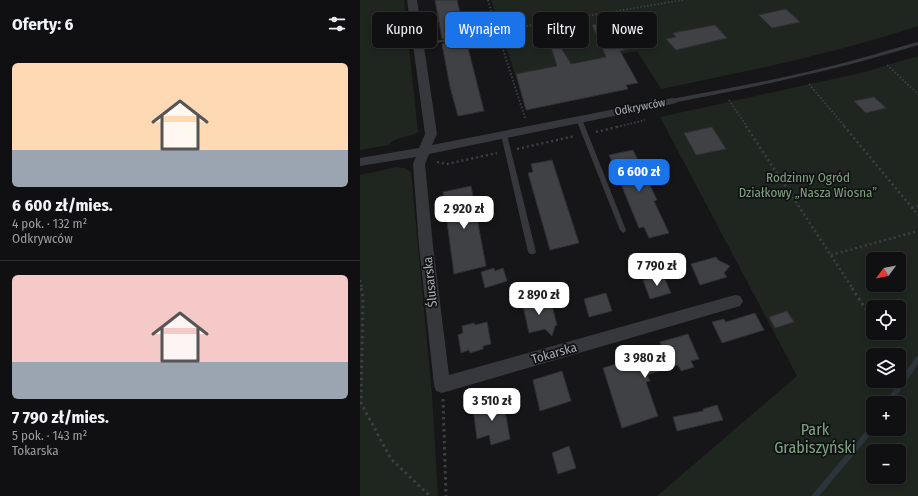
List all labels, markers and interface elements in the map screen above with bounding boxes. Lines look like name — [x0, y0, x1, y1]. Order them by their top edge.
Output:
chip: Kupno — [372, 12, 437, 48]
chip: Wynajem — [445, 12, 525, 48]
chip: Filtry — [533, 12, 589, 48]
chip: Nowe — [597, 12, 657, 48]
icon: filters — [326, 13, 348, 35]
text: Oferty: 6 — [12, 14, 73, 35]
icon: home — [144, 89, 216, 161]
street label: Odkrywców — [614, 96, 666, 118]
pin: 6 600 zł — [598, 159, 680, 193]
text: 6 600 zł — [618, 164, 660, 179]
park label: Rodzinny Ogród Działkowy „Nasza Wiosna” — [739, 170, 877, 200]
text: 6 600 zł/mies. — [12, 195, 113, 216]
pin: 2 920 zł — [423, 196, 505, 230]
text: 2 920 zł — [444, 201, 484, 216]
text: 4 pok. · 132 m² — [12, 216, 87, 231]
text: Odkrywców — [12, 231, 73, 246]
north arrow — [866, 252, 906, 292]
map controls — [866, 252, 906, 484]
pin: 7 790 zł — [616, 253, 698, 287]
street label: Ślusarska — [420, 256, 440, 308]
text: 7 790 zł — [637, 258, 677, 273]
pin: 2 890 zł — [498, 282, 580, 316]
text: 2 890 zł — [518, 287, 560, 302]
button: locate — [866, 300, 906, 340]
icon: home — [144, 301, 216, 373]
street label: Tokarska — [530, 339, 578, 367]
pin: 3 980 zł — [604, 345, 686, 379]
button: layers — [866, 348, 906, 388]
text: 3 980 zł — [624, 350, 666, 365]
pin: 3 510 zł — [451, 388, 533, 422]
text: 3 510 zł — [472, 393, 512, 408]
button: + — [866, 396, 906, 436]
text: 7 790 zł/mies. — [12, 407, 109, 428]
park label: Park Grabiszyński — [774, 420, 856, 457]
text: 5 pok. · 143 m² — [12, 428, 87, 443]
text: Tokarska — [12, 443, 59, 458]
button: − — [866, 444, 906, 484]

